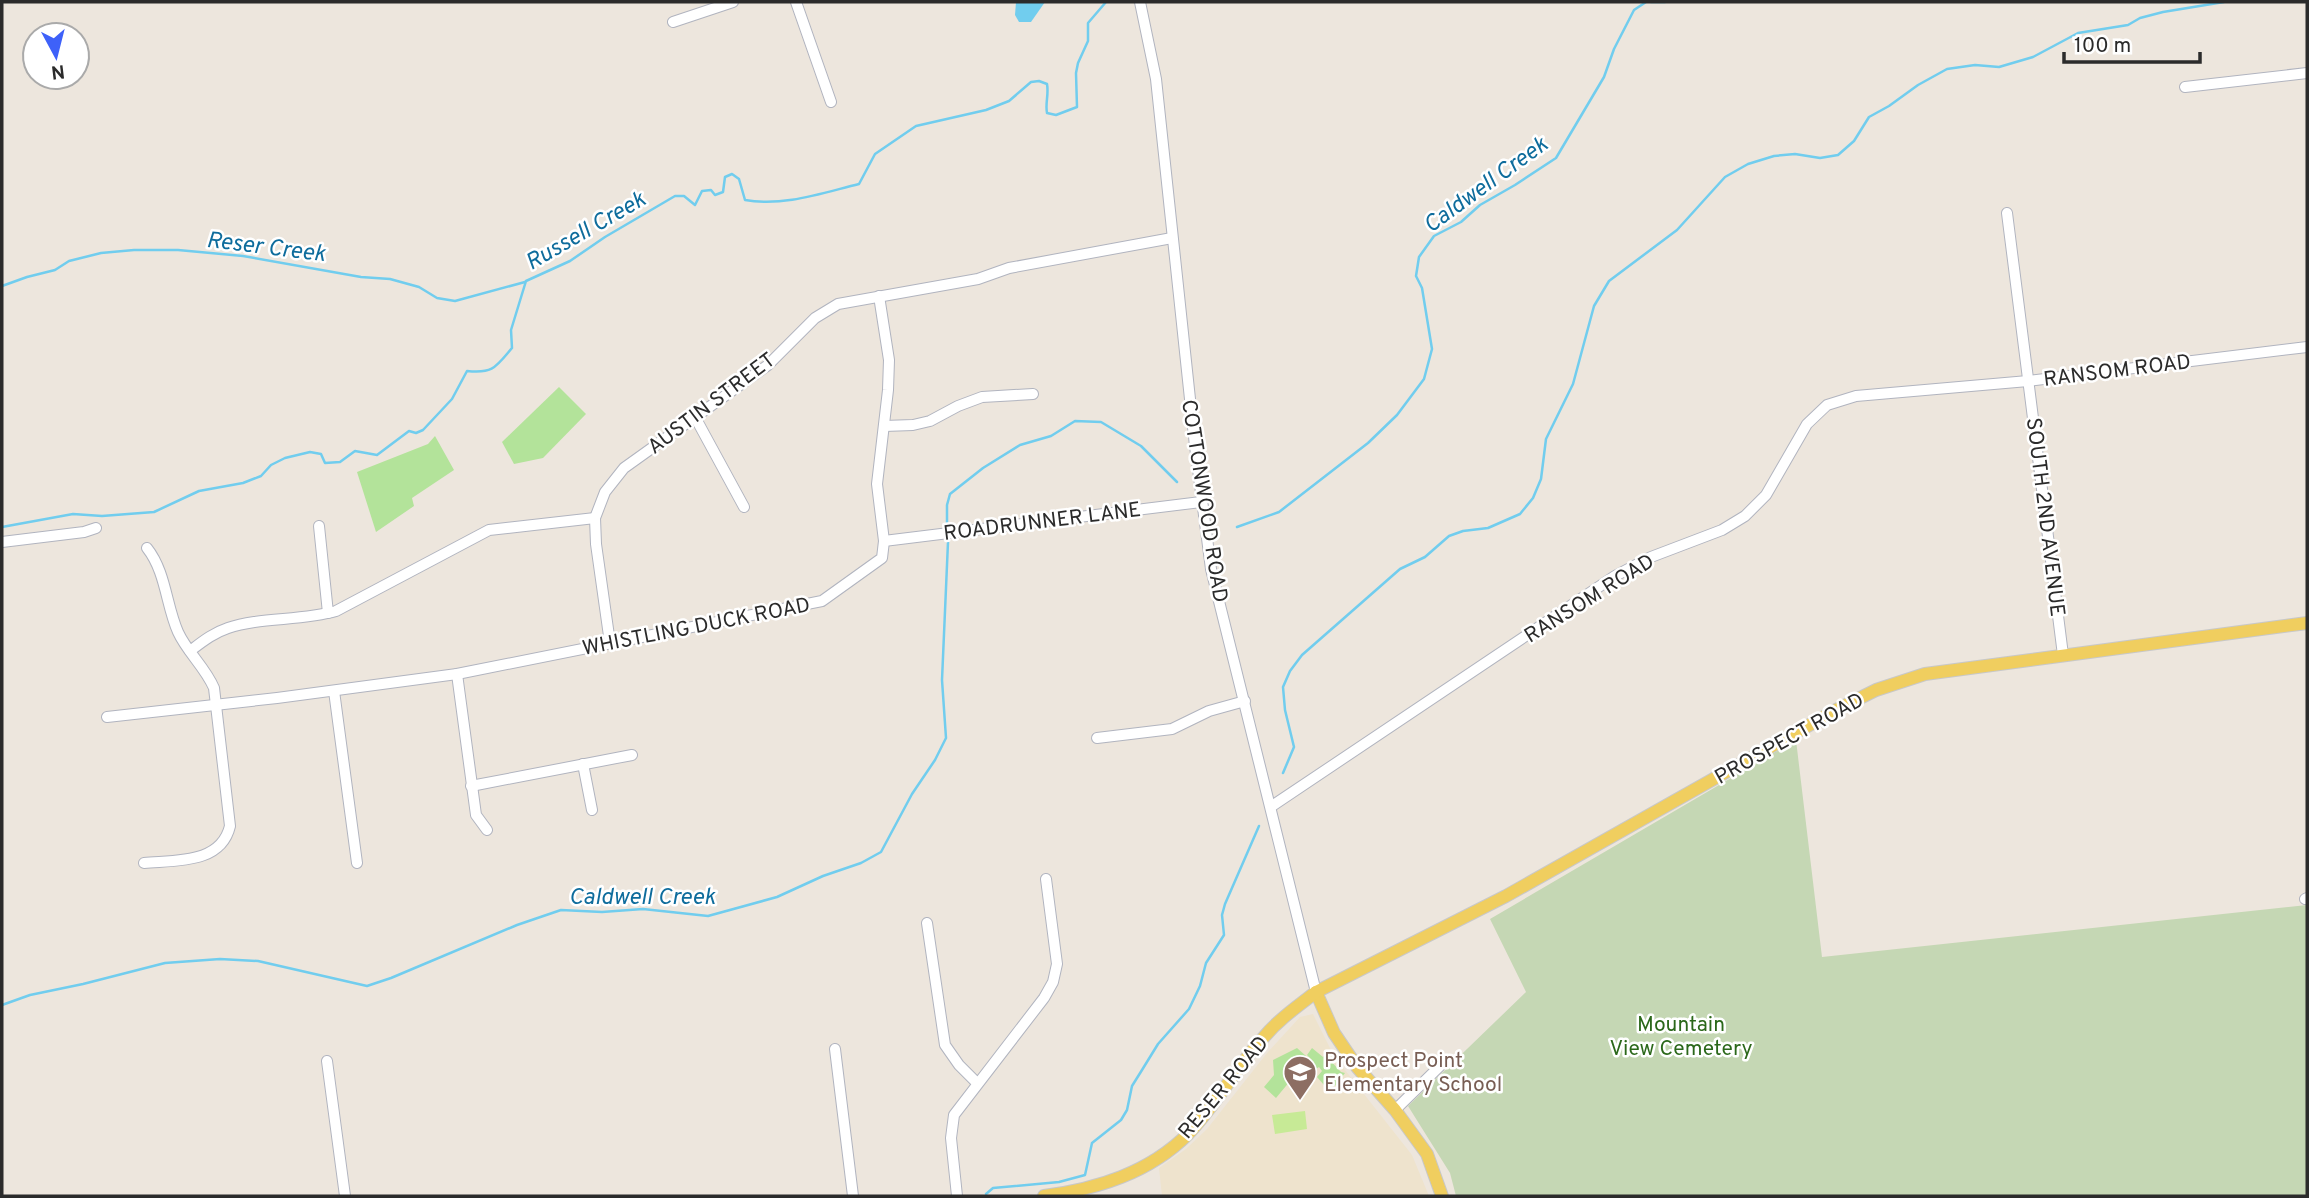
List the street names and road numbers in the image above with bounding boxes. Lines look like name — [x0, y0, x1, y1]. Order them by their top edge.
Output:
street label: AUSTIN STREET — [643, 347, 781, 461]
street label: RANSOM ROAD — [2042, 349, 2192, 394]
street label: COTTONWOOD ROAD — [1174, 398, 1233, 605]
street label: SOUTH 2ND AVENUE — [2019, 416, 2070, 618]
street label: ROADRUNNER LANE — [942, 497, 1143, 548]
street label: RANSOM ROAD — [1520, 549, 1660, 650]
street label: WHISTLING DUCK ROAD — [580, 592, 813, 663]
street label: PROSPECT ROAD — [1710, 687, 1869, 791]
street label: RESER ROAD — [1173, 1031, 1275, 1145]

